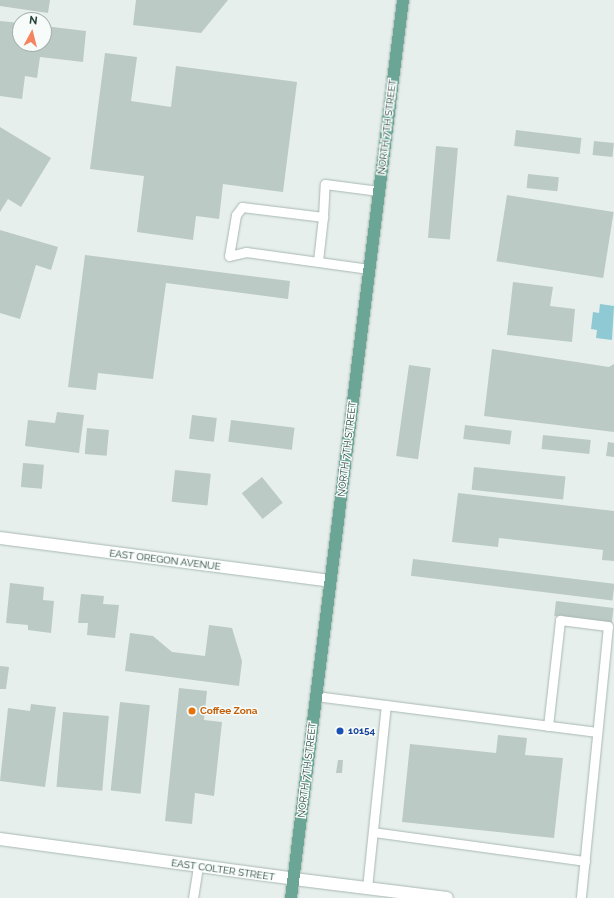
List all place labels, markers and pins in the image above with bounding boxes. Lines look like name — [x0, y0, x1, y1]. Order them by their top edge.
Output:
place label: Coffee Zona — [200, 705, 258, 717]
marker: Coffee Zona — [187, 706, 197, 716]
place label: 10154 — [348, 725, 375, 737]
marker: 10154 — [335, 726, 345, 736]

